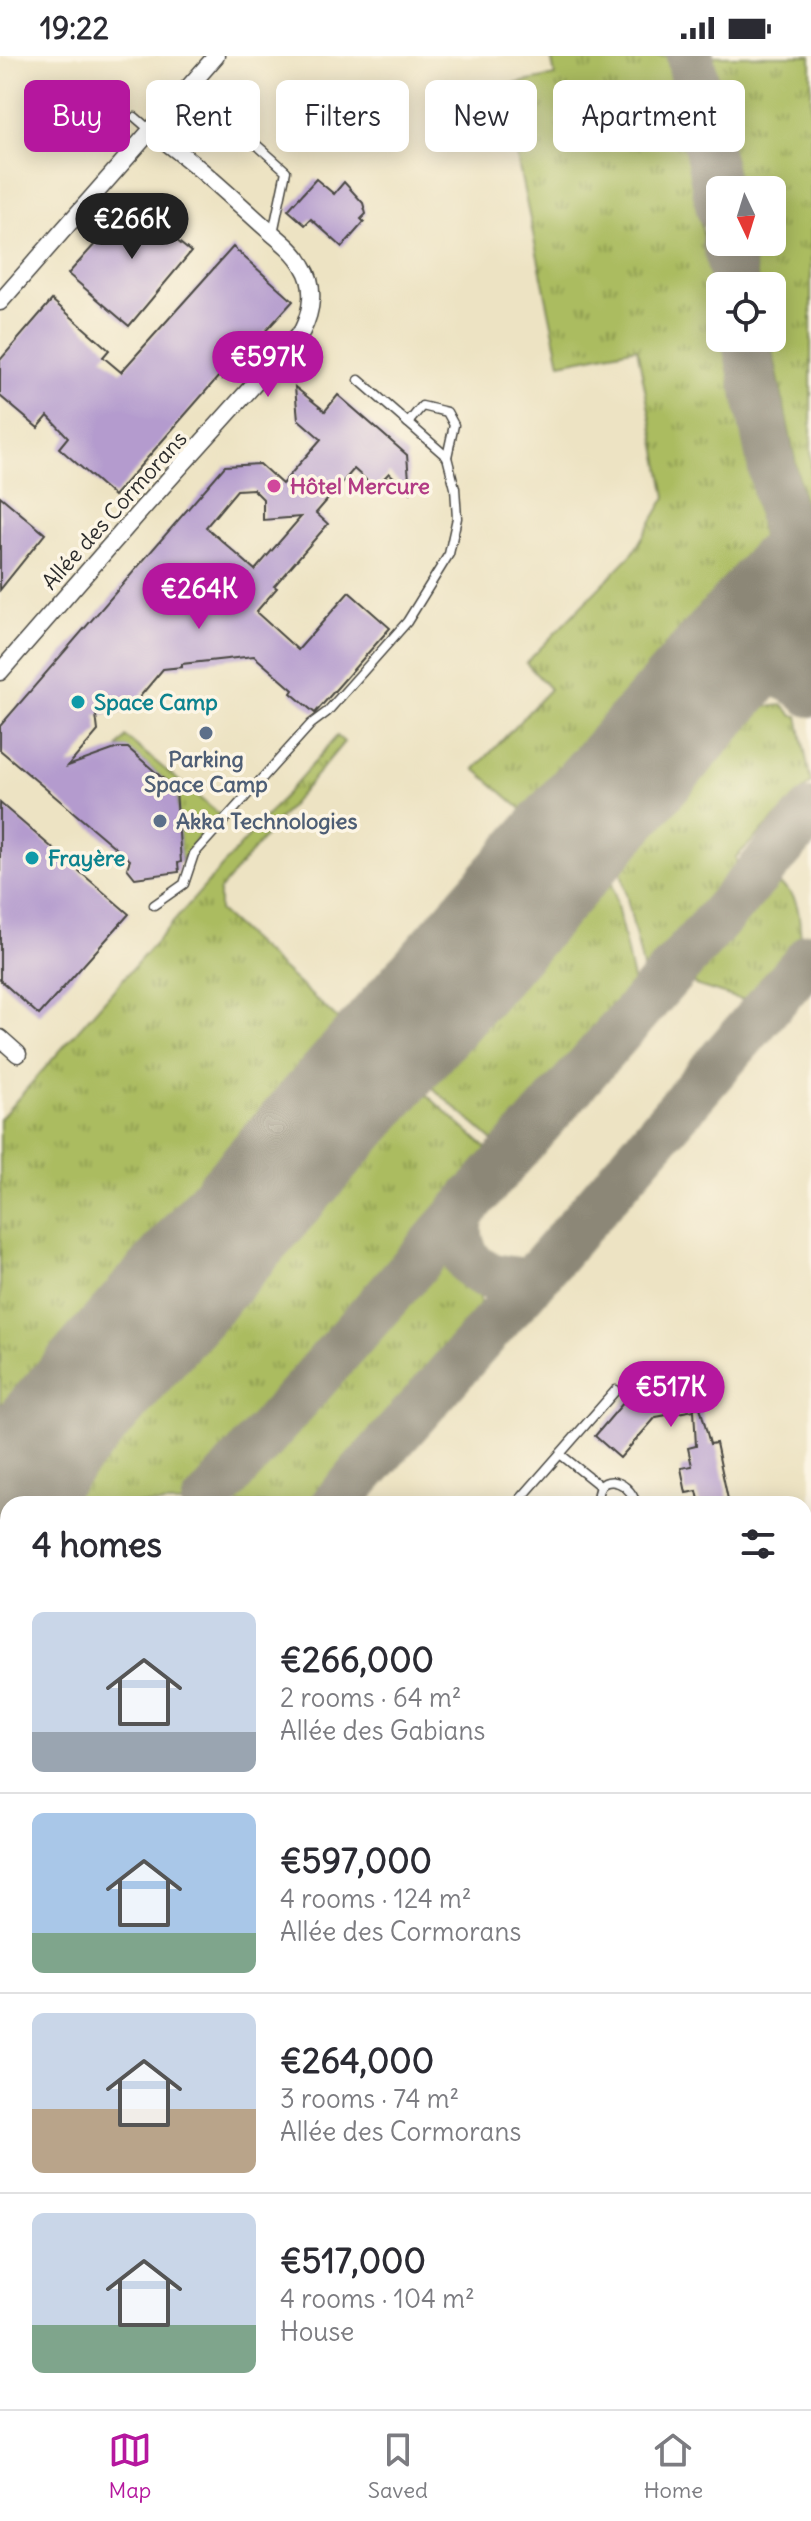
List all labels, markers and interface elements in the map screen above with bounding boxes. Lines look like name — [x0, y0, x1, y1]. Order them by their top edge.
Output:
text: 19:22 — [40, 9, 109, 47]
chip: Buy — [24, 80, 130, 152]
chip: Rent — [146, 80, 260, 152]
chip: Filters — [276, 80, 409, 152]
chip: New — [425, 80, 537, 152]
chip: Apartment — [553, 80, 745, 152]
north arrow — [706, 176, 786, 256]
map controls — [706, 176, 786, 352]
pin: €266K — [76, 193, 188, 261]
text: €266K — [93, 202, 171, 235]
button: locate — [706, 272, 786, 352]
pin: €597K — [212, 331, 324, 399]
text: €597K — [230, 340, 306, 373]
street label: Allée des Cormorans — [35, 425, 193, 595]
place label: Hôtel Mercure — [290, 472, 430, 500]
marker: Hôtel Mercure — [265, 477, 283, 495]
pin: €264K — [143, 563, 255, 631]
text: €264K — [160, 572, 238, 605]
place label: Space Camp — [94, 688, 218, 716]
marker: Space Camp — [69, 693, 87, 711]
marker: Parking Space Camp — [197, 724, 215, 742]
place label: Parking Space Camp — [144, 745, 268, 798]
place label: Akka Technologies — [176, 807, 357, 835]
marker: Akka Technologies — [151, 812, 169, 830]
place label: Frayère — [48, 844, 125, 872]
marker: Frayère — [23, 849, 41, 867]
pin: €517K — [615, 1361, 727, 1429]
text: €517K — [636, 1370, 706, 1403]
icon: filters — [736, 1522, 780, 1566]
text: 4 homes — [32, 1523, 162, 1566]
text: €266,000 — [280, 1638, 434, 1681]
icon: home — [96, 1644, 192, 1740]
text: 2 rooms · 64 m² — [280, 1681, 462, 1714]
text: Allée des Gabians — [280, 1714, 485, 1747]
text: €597,000 — [280, 1839, 432, 1882]
icon: home — [96, 1845, 192, 1941]
text: 4 rooms · 124 m² — [280, 1882, 472, 1915]
text: Allée des Cormorans — [280, 1915, 521, 1948]
text: €264,000 — [280, 2039, 434, 2082]
icon: home — [96, 2045, 192, 2141]
text: 3 rooms · 74 m² — [280, 2082, 459, 2115]
text: Allée des Cormorans — [280, 2115, 521, 2148]
text: €517,000 — [280, 2239, 426, 2282]
icon: home — [96, 2245, 192, 2341]
text: 4 rooms · 104 m² — [280, 2282, 475, 2315]
text: House — [280, 2315, 354, 2348]
tab: Map — [108, 2428, 152, 2504]
tab: Saved — [368, 2428, 428, 2504]
tab: Home — [644, 2428, 703, 2504]

